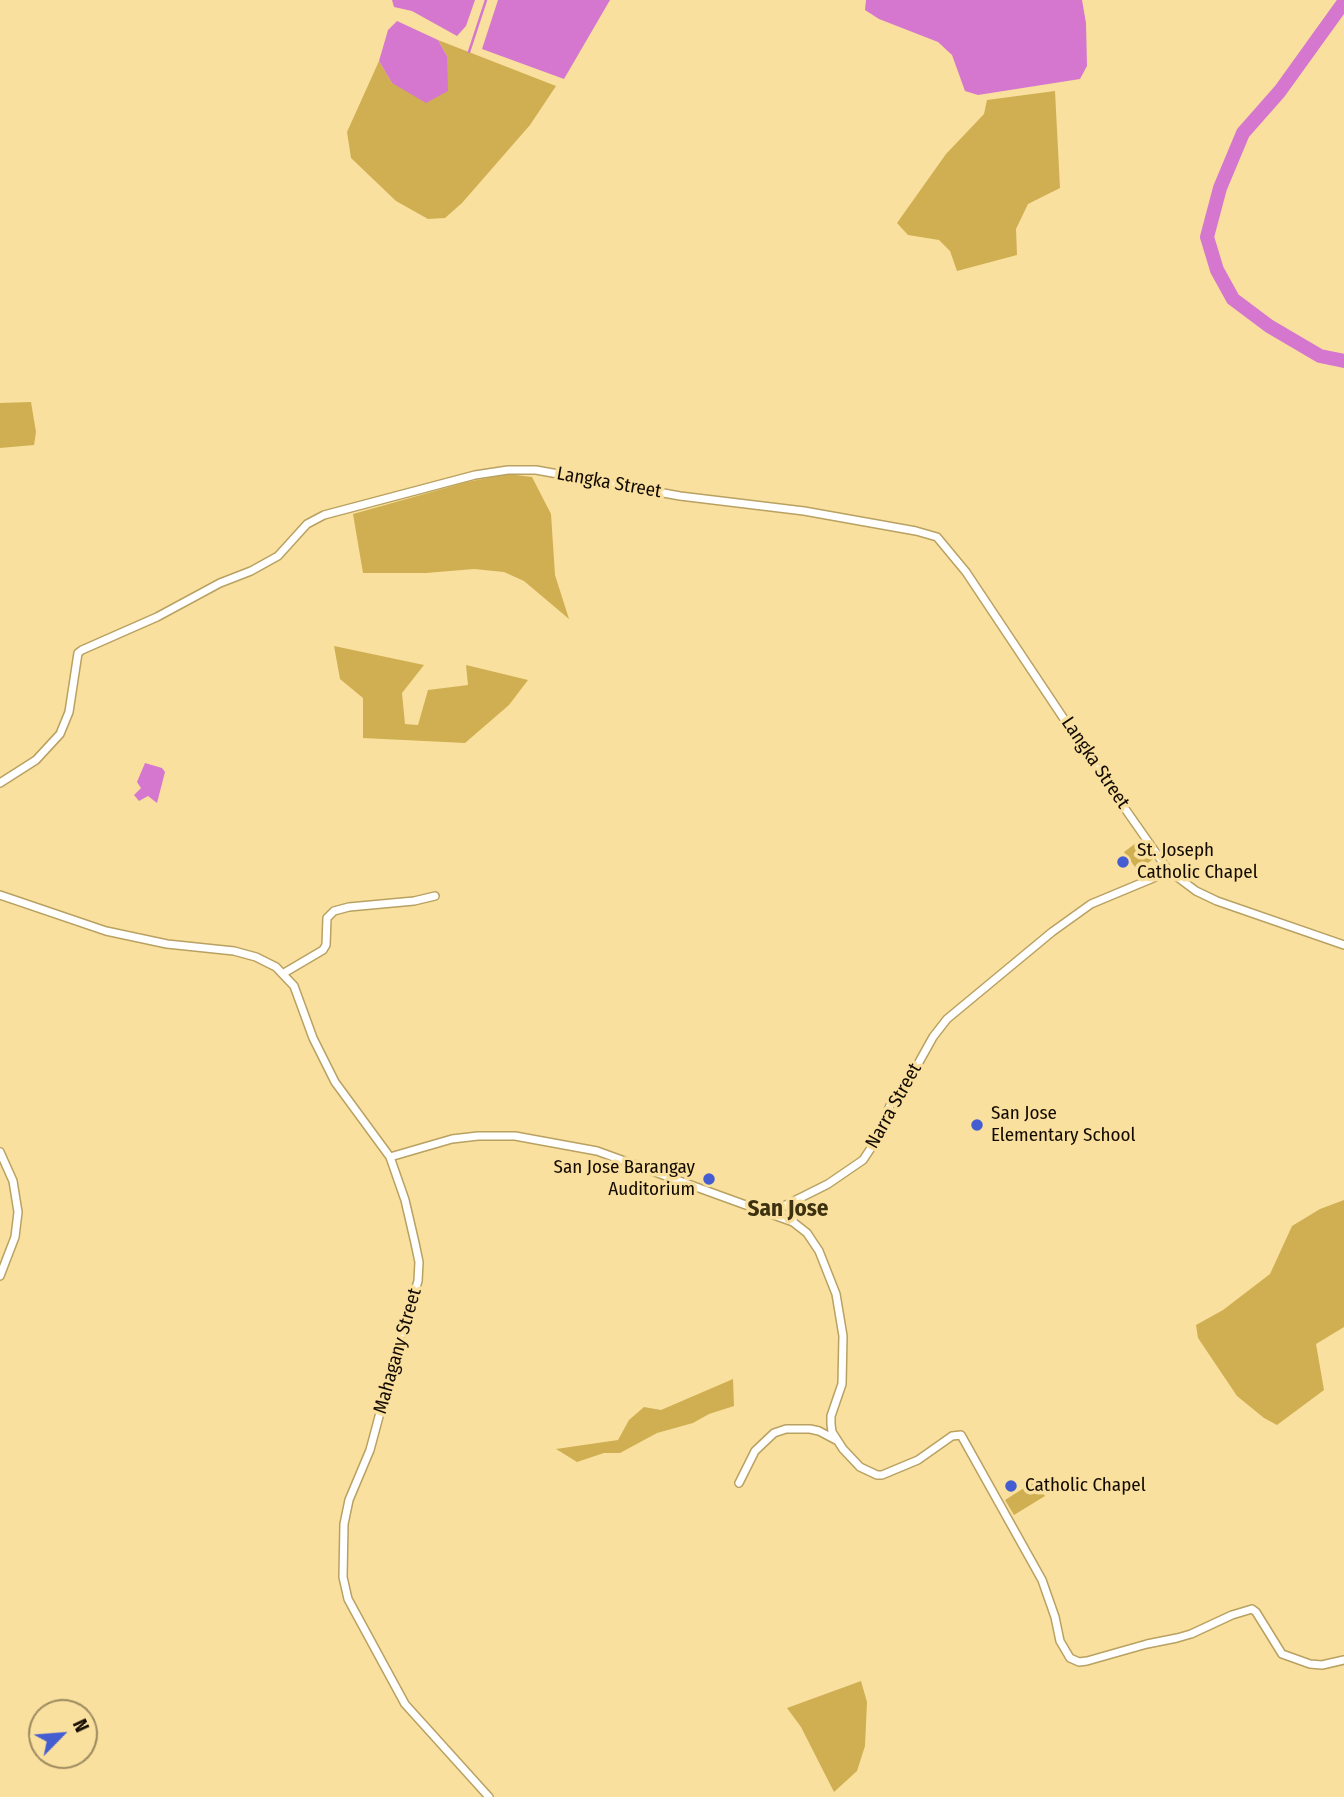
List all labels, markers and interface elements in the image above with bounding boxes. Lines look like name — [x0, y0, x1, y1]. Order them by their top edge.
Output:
street label: Langka Street — [555, 463, 663, 503]
street label: Langka Street — [1056, 713, 1134, 813]
place label: St. Joseph Catholic Chapel — [1137, 840, 1258, 884]
marker: St. Joseph Catholic Chapel — [1115, 854, 1131, 870]
street label: Narra Street — [861, 1059, 927, 1153]
place label: San Jose Elementary School — [991, 1103, 1136, 1147]
marker: San Jose Elementary School — [969, 1117, 985, 1133]
place label: San Jose Barangay Auditorium — [554, 1157, 695, 1201]
marker: San Jose Barangay Auditorium — [701, 1171, 717, 1187]
district label: San Jose — [748, 1196, 828, 1224]
street label: Mahagany Street — [369, 1286, 427, 1416]
place label: Catholic Chapel — [1025, 1475, 1146, 1497]
marker: Catholic Chapel — [1003, 1478, 1019, 1494]
north arrow — [28, 1699, 98, 1769]
text: N — [68, 1716, 93, 1736]

